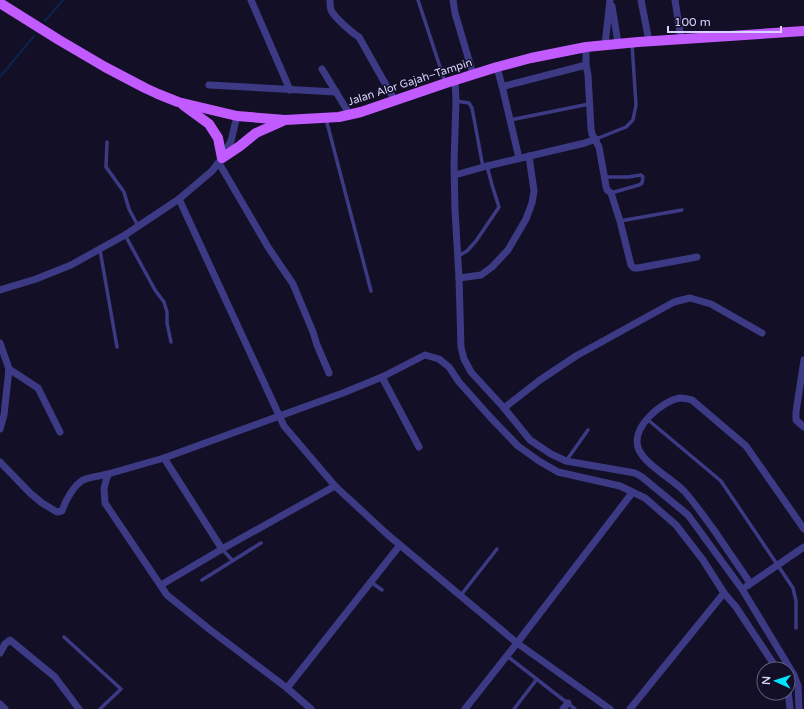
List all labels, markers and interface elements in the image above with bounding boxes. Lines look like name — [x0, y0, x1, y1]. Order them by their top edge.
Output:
scale bar — [668, 8, 781, 34]
text: 100 m — [674, 15, 711, 29]
street label: Jalan Alor Gajah–Tampin — [346, 56, 474, 108]
north arrow — [756, 661, 796, 701]
text: N — [760, 676, 773, 685]

